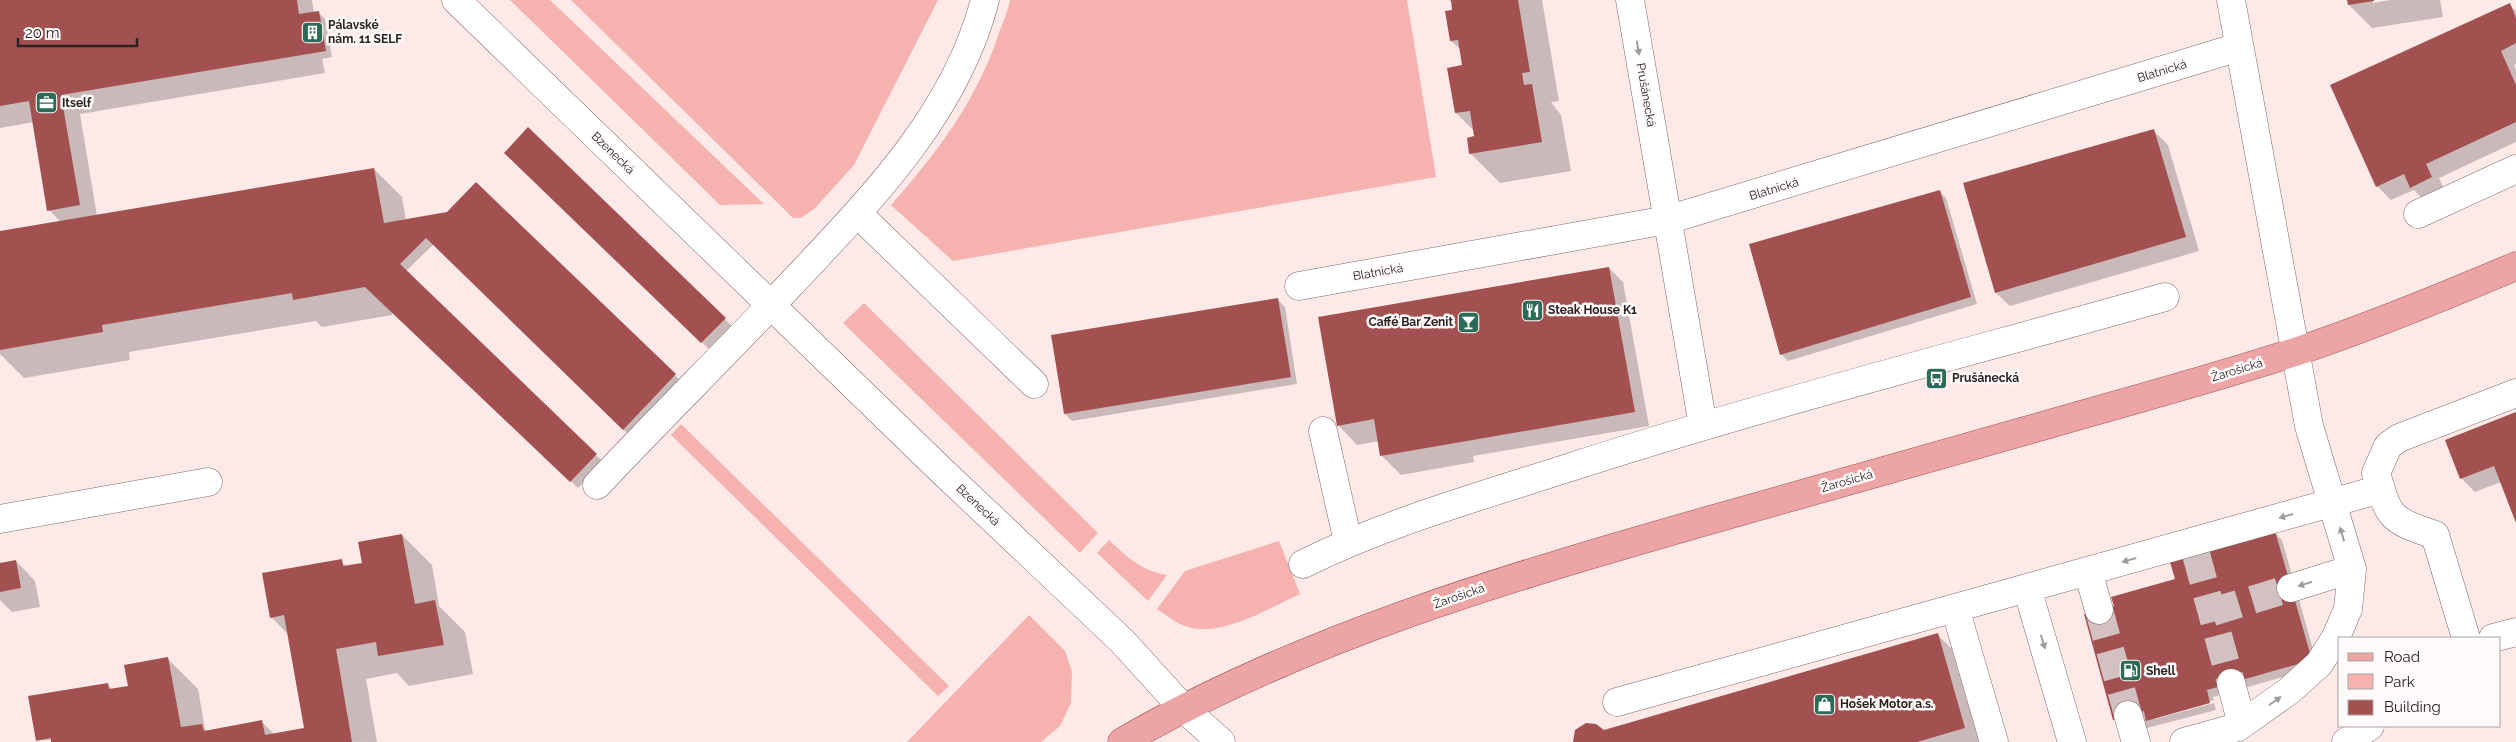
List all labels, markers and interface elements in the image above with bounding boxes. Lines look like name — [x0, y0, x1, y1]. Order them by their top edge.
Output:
scale bar — [18, 15, 136, 47]
place label: Pálavské nám. 11 SELF — [328, 18, 402, 46]
building icon: Pálavské nám. 11 SELF — [300, 20, 324, 44]
text: 20 m — [25, 24, 60, 42]
one-way arrow — [1635, 40, 1643, 56]
street label: Blatnická — [2136, 57, 2188, 85]
street label: Prušánecká — [1633, 62, 1659, 128]
office icon: Itself — [34, 91, 58, 115]
place label: Itself — [62, 96, 92, 110]
street label: Bzenecká — [589, 129, 637, 177]
street label: Blatnická — [1748, 175, 1800, 203]
street label: Blatnická — [1352, 261, 1404, 283]
restaurant icon: Steak House K1 — [1520, 298, 1544, 322]
place label: Steak House K1 — [1548, 303, 1637, 317]
bar icon: Caffé Bar Zenit — [1457, 310, 1481, 334]
place label: Caffé Bar Zenit — [1368, 315, 1453, 329]
street label: Žarošická — [2210, 356, 2264, 384]
bus stop icon: Prušánecká — [1924, 366, 1948, 390]
place label: Prušánecká — [1952, 371, 2019, 385]
street label: Žarošická — [1820, 467, 1874, 495]
street label: Bzenecká — [953, 481, 1003, 529]
one-way arrow — [2278, 512, 2293, 520]
one-way arrow — [2337, 526, 2345, 541]
one-way arrow — [2122, 556, 2137, 564]
one-way arrow — [2297, 580, 2312, 588]
street label: Žarošická — [1432, 581, 1486, 611]
one-way arrow — [2040, 635, 2048, 650]
legend — [2338, 637, 2501, 727]
text: Road — [2384, 648, 2420, 666]
fuel station icon: Shell — [2118, 659, 2142, 683]
place label: Shell — [2146, 664, 2176, 678]
text: Park — [2384, 673, 2415, 691]
shop icon: Hošek Motor a.s. — [1812, 692, 1836, 716]
one-way arrow — [2268, 696, 2281, 706]
place label: Hošek Motor a.s. — [1840, 697, 1934, 711]
text: Building — [2384, 698, 2441, 716]

